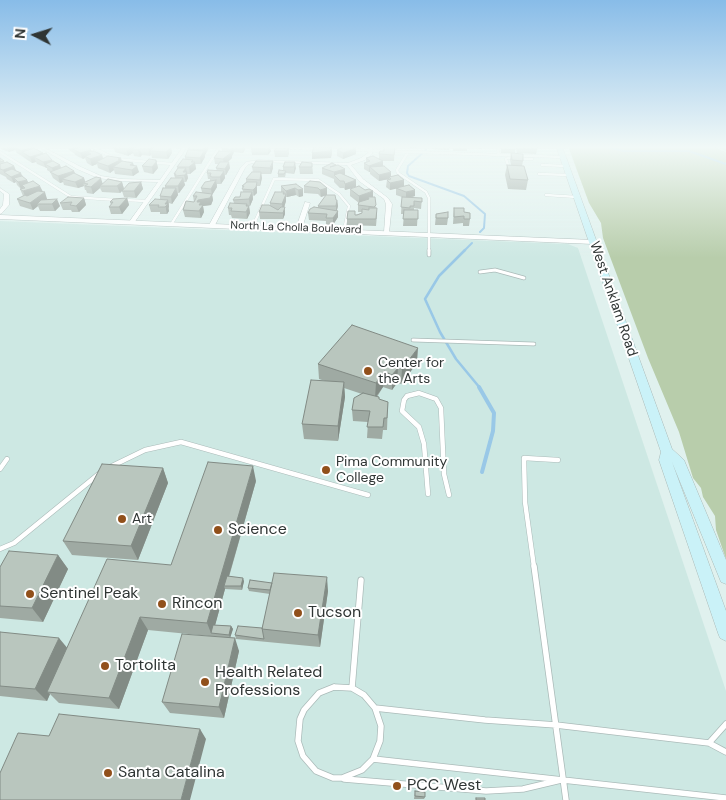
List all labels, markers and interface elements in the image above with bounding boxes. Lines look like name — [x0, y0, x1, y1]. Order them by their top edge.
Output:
north arrow — [10, 10, 60, 60]
text: N — [11, 28, 29, 40]
street label: North La Cholla Boulevard — [230, 219, 362, 237]
street label: West Anklam Road — [585, 239, 641, 359]
place label: Center for the Arts — [378, 355, 444, 388]
marker: Center for the Arts — [362, 365, 374, 377]
place label: Pima Community College — [336, 454, 447, 487]
marker: Pima Community College — [320, 464, 332, 476]
place label: Art — [132, 511, 152, 527]
marker: Art — [116, 513, 128, 525]
place label: Science — [228, 520, 287, 540]
marker: Science — [212, 524, 224, 536]
place label: Sentinel Peak — [40, 584, 138, 604]
marker: Sentinel Peak — [24, 588, 36, 600]
place label: Rincon — [172, 594, 222, 614]
marker: Rincon — [156, 598, 168, 610]
place label: Tucson — [308, 603, 361, 623]
marker: Tucson — [292, 607, 304, 619]
place label: Tortolita — [115, 656, 176, 676]
marker: Tortolita — [99, 660, 111, 672]
place label: Health Related Professions — [215, 663, 322, 701]
marker: Health Related Professions — [199, 676, 211, 688]
place label: Santa Catalina — [118, 763, 225, 783]
marker: Santa Catalina — [102, 767, 114, 779]
place label: PCC West — [407, 776, 481, 796]
marker: PCC West — [391, 780, 403, 792]

